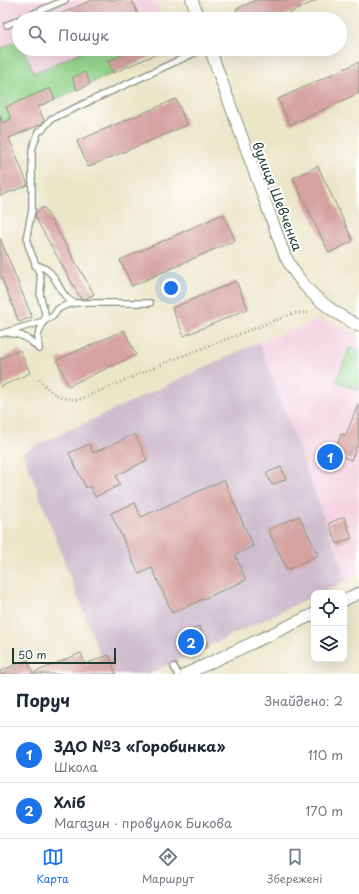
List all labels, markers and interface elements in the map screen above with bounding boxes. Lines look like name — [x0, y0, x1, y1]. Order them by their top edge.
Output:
search box — [12, 12, 347, 56]
icon: search — [26, 23, 48, 45]
text: Пошук — [58, 23, 109, 46]
street label: вулиця Шевченка — [248, 139, 308, 254]
your location — [161, 278, 181, 298]
pin: 1 — [317, 442, 343, 472]
map controls — [311, 590, 347, 662]
button: locate — [311, 590, 347, 626]
button: layers — [311, 626, 347, 662]
pin: 2 — [178, 627, 204, 657]
scale bar — [12, 646, 116, 665]
text: 50 m — [18, 646, 47, 663]
text: Поруч — [16, 687, 70, 713]
text: Знайдено: 2 — [264, 691, 343, 710]
text: ЗДО №3 «Горобинка» — [54, 734, 225, 757]
text: 1 — [26, 745, 32, 764]
text: 110 m — [308, 745, 343, 764]
text: Школа — [54, 757, 98, 776]
text: Хліб — [54, 790, 85, 813]
text: 2 — [24, 801, 34, 820]
text: 170 m — [305, 801, 343, 820]
text: Магазин · провулок Бикова — [54, 813, 232, 832]
tab: Карта — [37, 846, 69, 887]
tab: Маршрут — [142, 846, 194, 887]
tab: Збережені — [267, 846, 322, 887]

